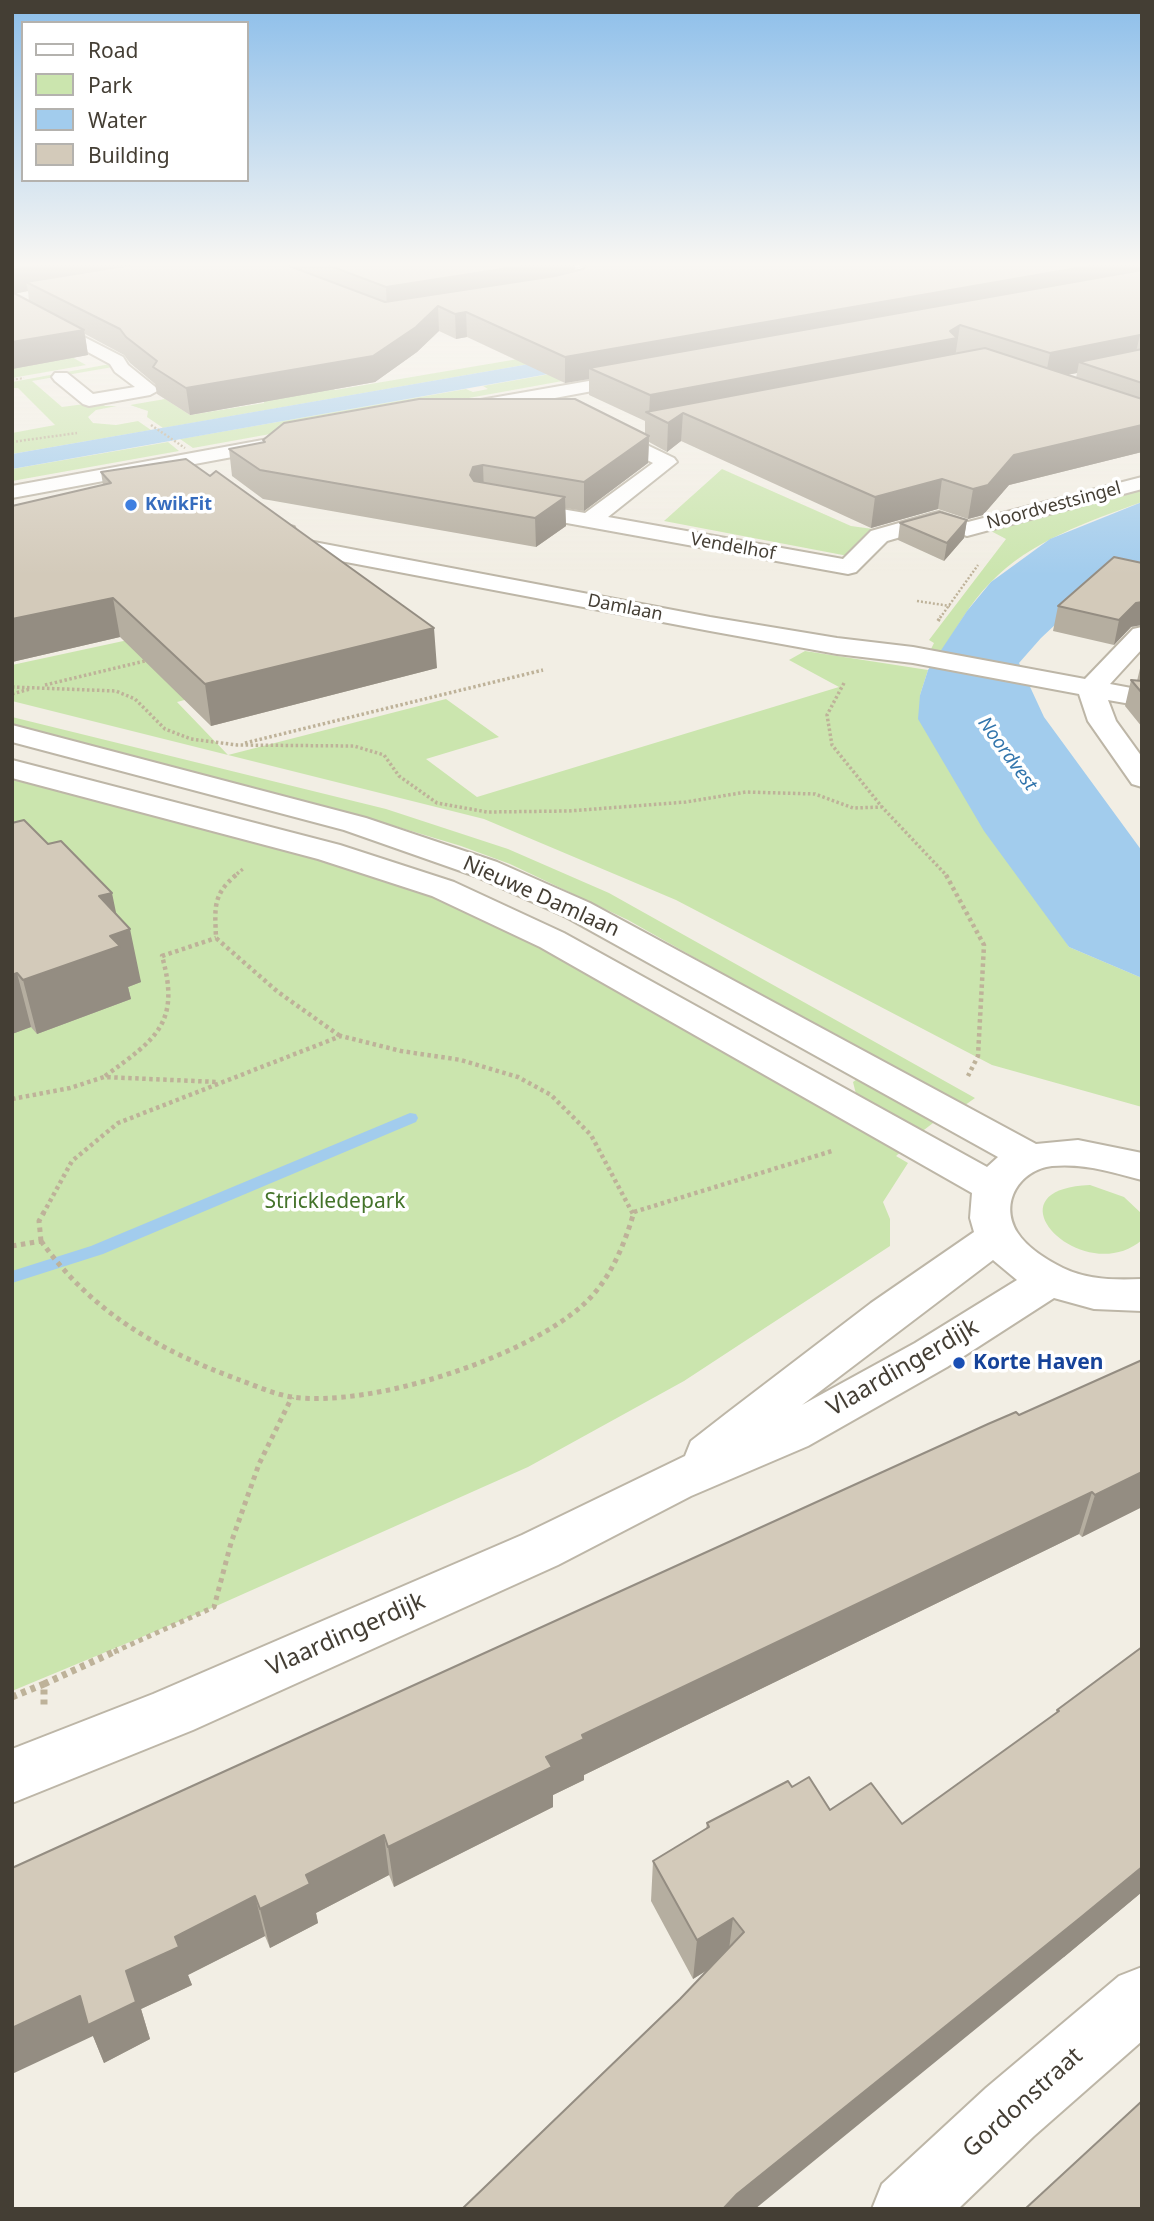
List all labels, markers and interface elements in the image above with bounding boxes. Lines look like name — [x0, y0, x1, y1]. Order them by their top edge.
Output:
legend — [21, 21, 248, 182]
text: Road — [88, 36, 138, 64]
text: Park — [88, 71, 132, 99]
text: Water — [88, 106, 147, 134]
text: Building — [88, 141, 170, 169]
street label: Noordvestsingel — [984, 478, 1124, 534]
place label: KwikFit — [145, 494, 212, 516]
marker: KwikFit — [123, 497, 139, 513]
street label: Vendelhof — [689, 529, 777, 565]
street label: Damlaan — [586, 590, 664, 626]
water label: Noordvest — [973, 713, 1041, 795]
street label: Nieuwe Damlaan — [459, 851, 623, 943]
park label: Strickledepark — [264, 1189, 406, 1215]
street label: Vlaardingerdijk — [822, 1313, 984, 1423]
place label: Korte Haven — [973, 1350, 1103, 1376]
marker: Korte Haven — [951, 1355, 967, 1371]
street label: Vlaardingerdijk — [262, 1587, 430, 1683]
street label: Gordonstraat — [957, 2042, 1089, 2164]

